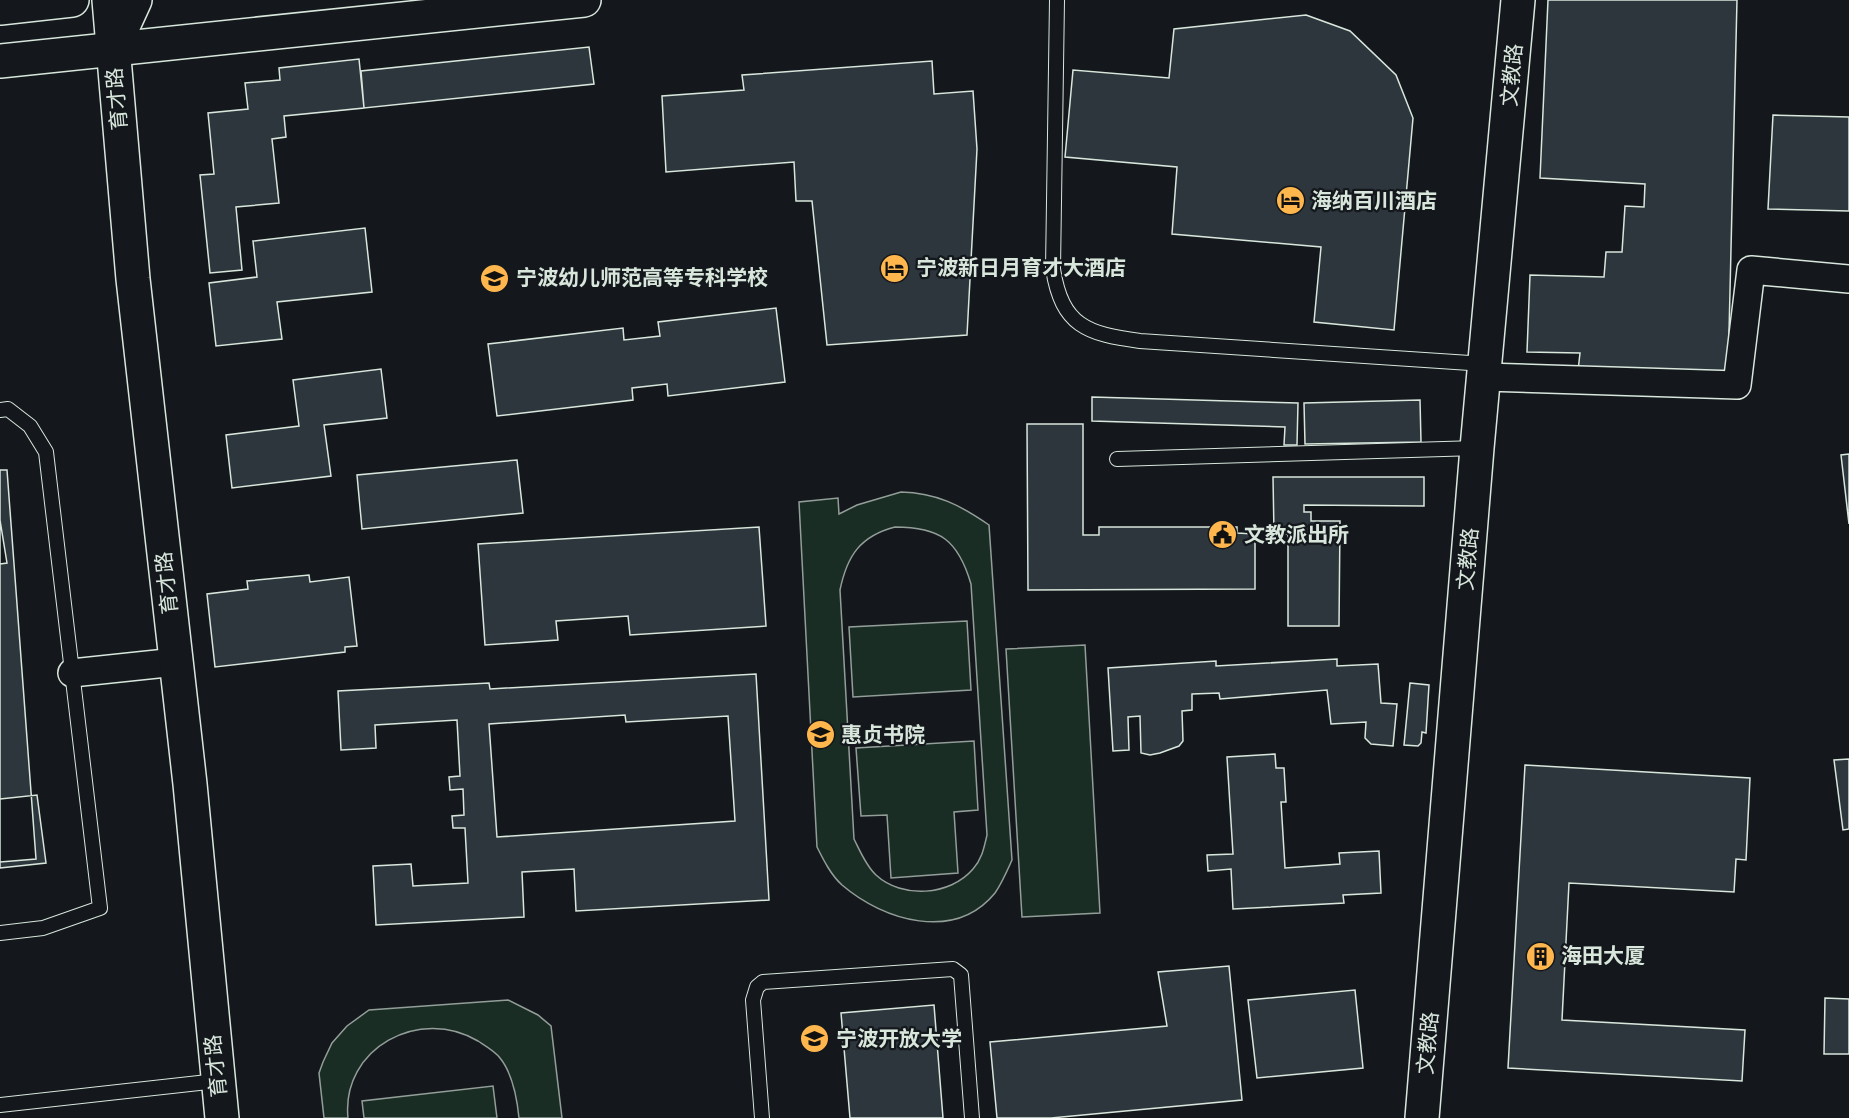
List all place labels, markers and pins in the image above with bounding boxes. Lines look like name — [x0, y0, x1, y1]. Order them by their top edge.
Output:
hotel icon: 海纳百川酒店 — [1274, 185, 1306, 217]
place label: 海纳百川酒店 — [1311, 187, 1437, 212]
hotel icon: 宁波新日月育才大酒店 — [879, 252, 911, 284]
place label: 宁波新日月育才大酒店 — [916, 254, 1126, 279]
school or university icon: 宁波幼儿师范高等专科学校 — [479, 262, 511, 294]
place label: 宁波幼儿师范高等专科学校 — [516, 264, 768, 289]
public building icon: 文教派出所 — [1207, 519, 1239, 551]
place label: 文教派出所 — [1244, 521, 1349, 546]
school or university icon: 惠贞书院 — [804, 719, 836, 751]
place label: 惠贞书院 — [841, 721, 925, 746]
building icon: 海田大厦 — [1524, 940, 1556, 972]
place label: 海田大厦 — [1561, 942, 1645, 967]
school or university icon: 宁波开放大学 — [799, 1023, 831, 1055]
place label: 宁波开放大学 — [836, 1025, 962, 1050]

